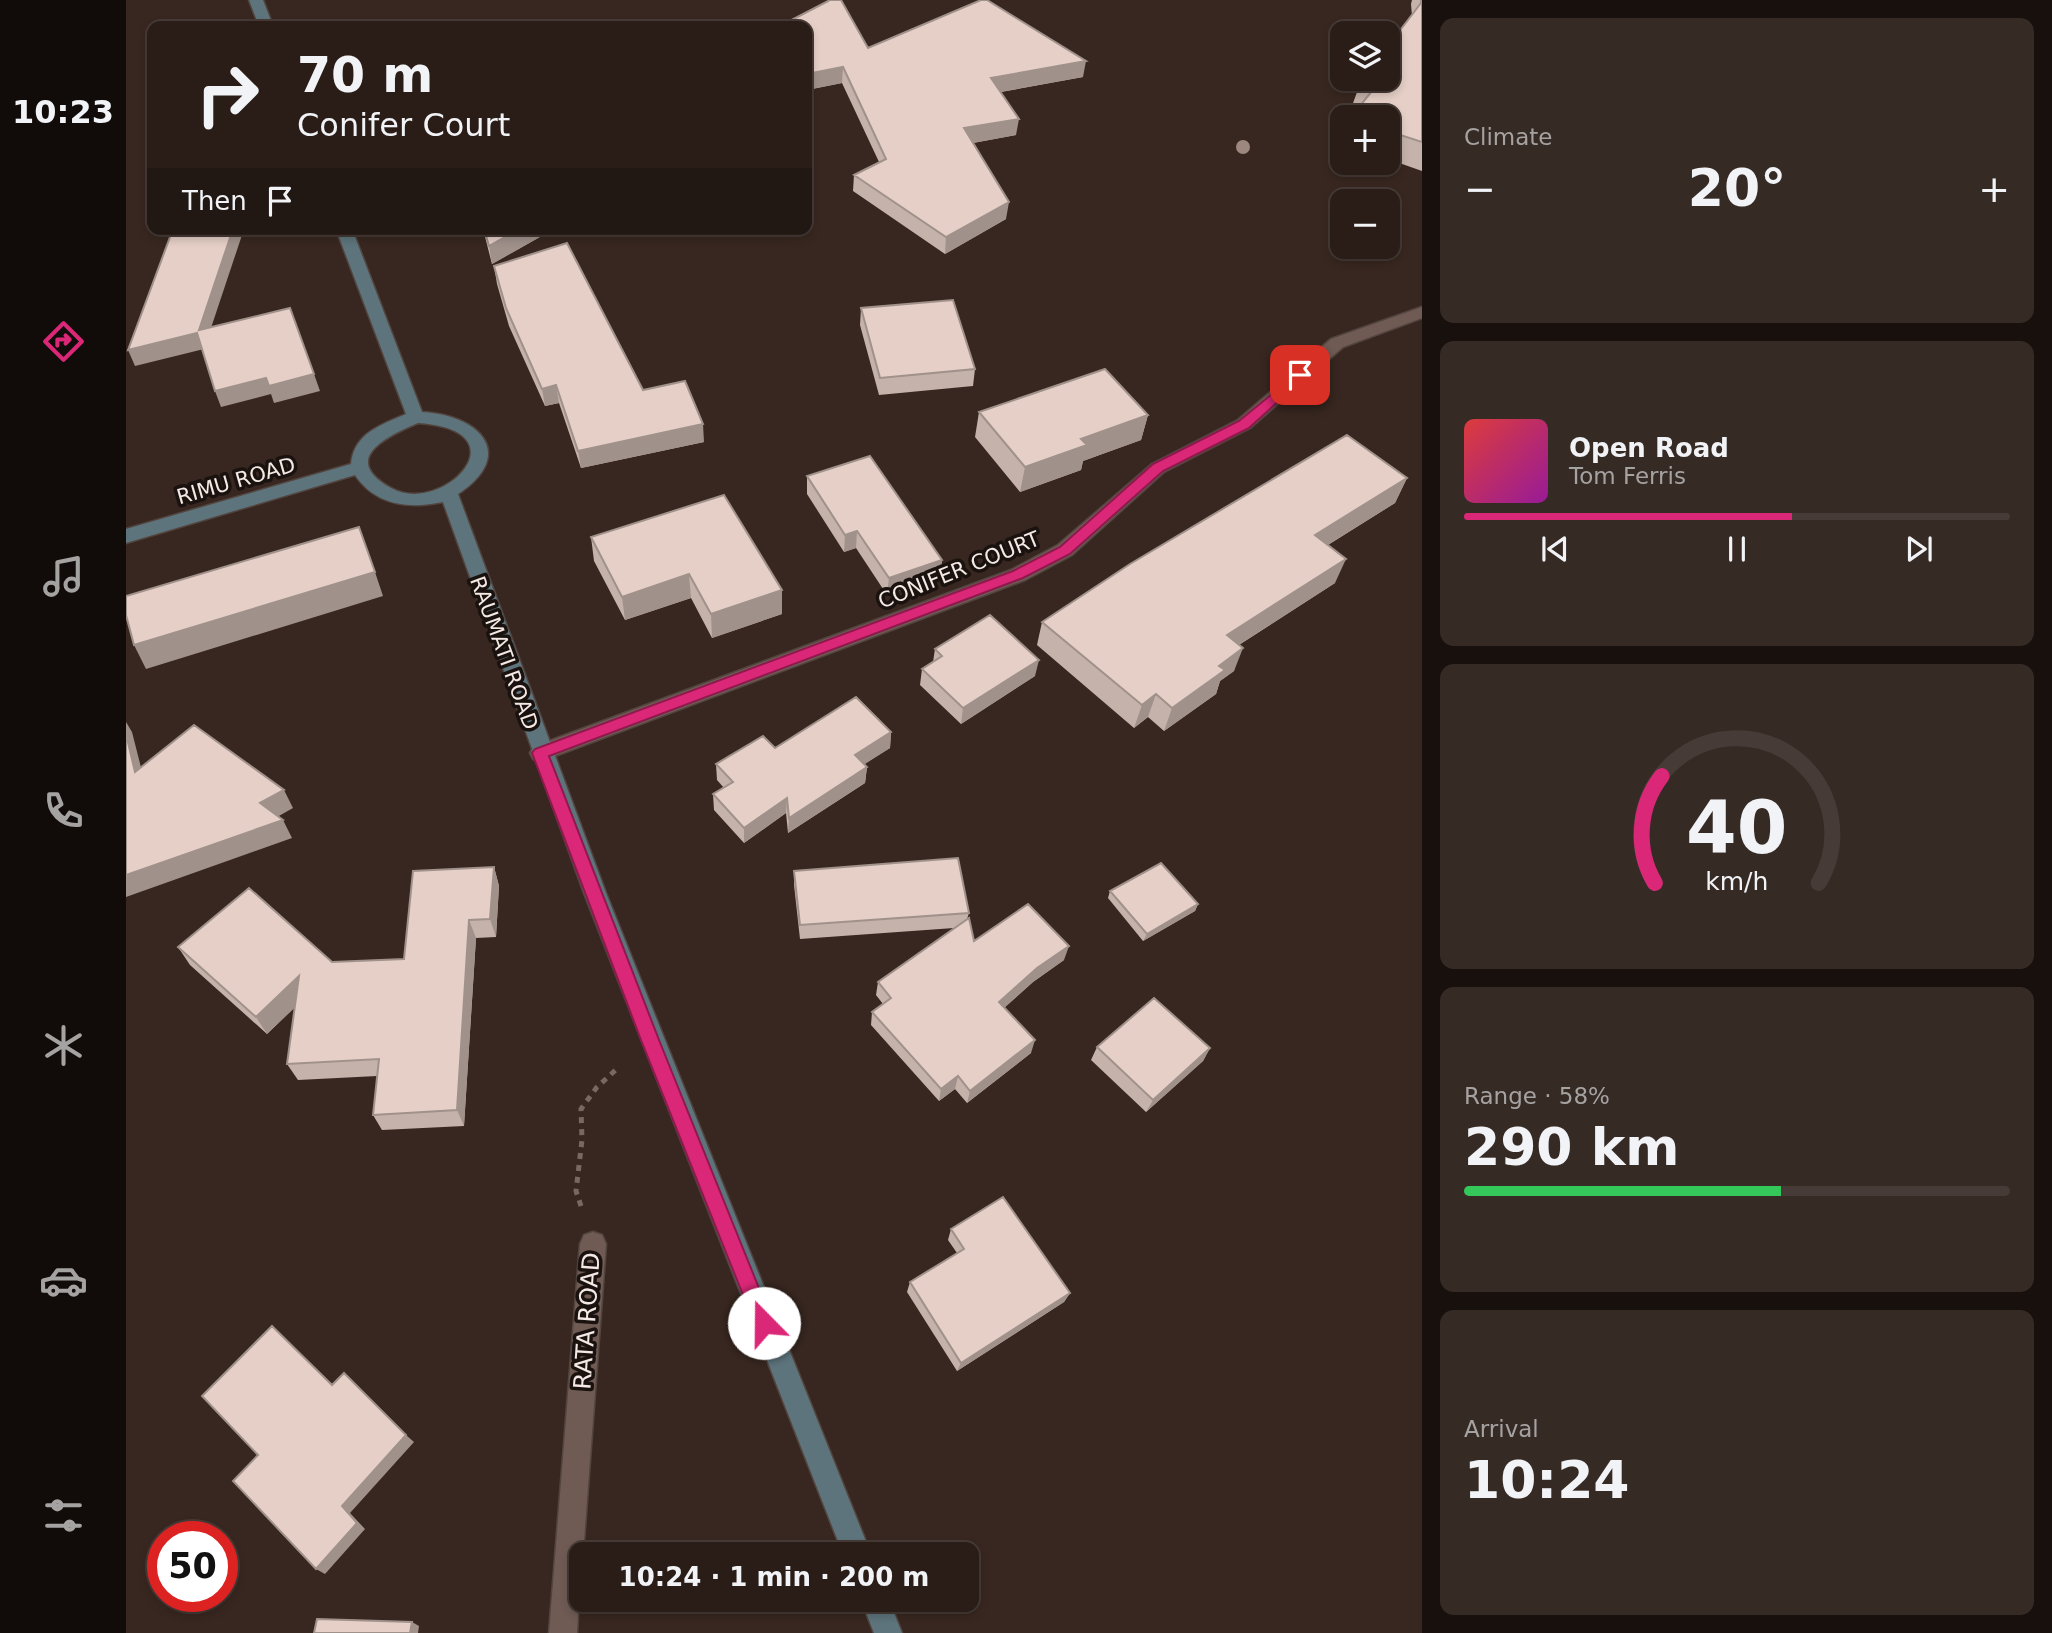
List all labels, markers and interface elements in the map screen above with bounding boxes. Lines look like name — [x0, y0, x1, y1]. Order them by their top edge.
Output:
map controls — [1330, 21, 1400, 259]
button: layers — [1330, 21, 1400, 91]
text: 70 m — [297, 47, 433, 104]
icon: right — [182, 49, 273, 140]
text: 10:23 — [12, 93, 114, 131]
button: + — [1330, 105, 1400, 175]
text: Conifer Court — [297, 106, 510, 144]
text: Climate — [1464, 124, 1553, 150]
text: 20° — [1688, 158, 1786, 218]
text: − — [1464, 167, 1496, 211]
text: + — [1978, 167, 2010, 211]
icon: arrive — [261, 182, 299, 220]
text: Then — [182, 186, 247, 216]
button: − — [1330, 189, 1400, 259]
icon: directions — [39, 317, 88, 366]
pin — [1270, 345, 1330, 405]
icon: arrive — [1281, 356, 1319, 394]
text: Open Road — [1569, 433, 1729, 463]
street label: RIMU ROAD — [174, 453, 298, 509]
text: Tom Ferris — [1569, 463, 1686, 489]
street label: CONIFER COURT — [875, 527, 1043, 613]
icon: previous — [1536, 530, 1574, 568]
icon: pause — [1718, 530, 1756, 568]
icon: next — [1900, 530, 1938, 568]
icon: music — [39, 552, 88, 601]
street label: RAUMATI ROAD — [465, 573, 543, 733]
text: 40 — [1686, 785, 1788, 870]
icon: phone — [39, 786, 88, 835]
text: km/h — [1705, 866, 1769, 895]
icon: climate — [39, 1021, 88, 1070]
text: Range · 58% — [1464, 1083, 1610, 1109]
text: 290 km — [1464, 1117, 1679, 1177]
street label: RATA ROAD — [568, 1252, 606, 1390]
icon: car — [39, 1256, 88, 1305]
position arrow — [727, 1286, 801, 1360]
text: Arrival — [1464, 1416, 1539, 1442]
text: 10:24 — [1464, 1450, 1630, 1510]
icon: filters — [39, 1491, 88, 1540]
speed limit sign: 50 — [147, 1521, 238, 1612]
text: 10:24 · 1 min · 200 m — [619, 1562, 929, 1592]

